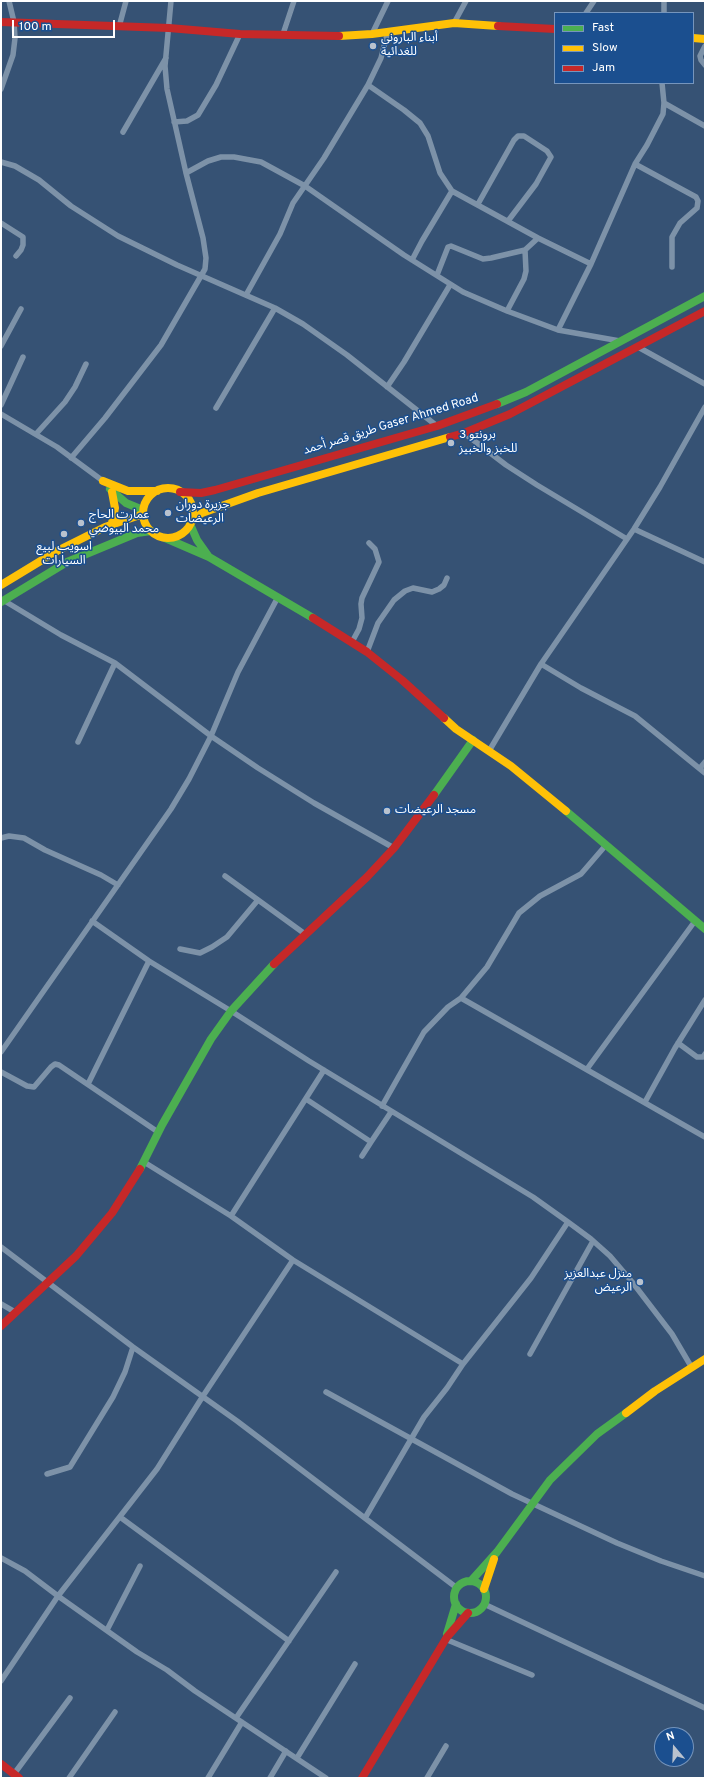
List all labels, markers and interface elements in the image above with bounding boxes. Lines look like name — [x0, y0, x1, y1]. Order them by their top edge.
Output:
scale bar — [14, 12, 117, 38]
legend — [554, 12, 694, 84]
text: 100 m — [19, 19, 52, 35]
text: Fast — [592, 20, 614, 36]
place label: أبناء البارونى للغدائية — [381, 32, 438, 60]
text: Slow — [592, 40, 618, 56]
marker: أبناء البارونى للغدائية — [368, 41, 378, 51]
text: Jam — [592, 60, 615, 76]
street label: طريق قصر أحمد Gaser Ahmed Road — [302, 391, 480, 459]
place label: برونتو 3 للخبز والخبيز — [459, 429, 517, 457]
marker: برونتو 3 للخبز والخبيز — [446, 438, 456, 448]
place label: جزيرة دوران الرعيضات — [176, 499, 229, 527]
marker: جزيرة دوران الرعيضات — [163, 508, 173, 518]
place label: عمارت الحاج محمد البيوضي — [89, 509, 159, 537]
marker: عمارت الحاج محمد البيوضي — [76, 518, 86, 528]
marker: اسويب لبيع السيارات — [59, 529, 69, 539]
place label: اسويب لبيع السيارات — [36, 541, 92, 569]
place label: مسجد الرعيضات — [395, 804, 476, 818]
marker: مسجد الرعيضات — [382, 806, 392, 816]
place label: منزل عبدالعزيز الرعيض — [564, 1268, 632, 1296]
marker: منزل عبدالعزيز الرعيض — [635, 1277, 645, 1287]
north arrow — [654, 1727, 694, 1767]
text: N — [664, 1729, 676, 1745]

